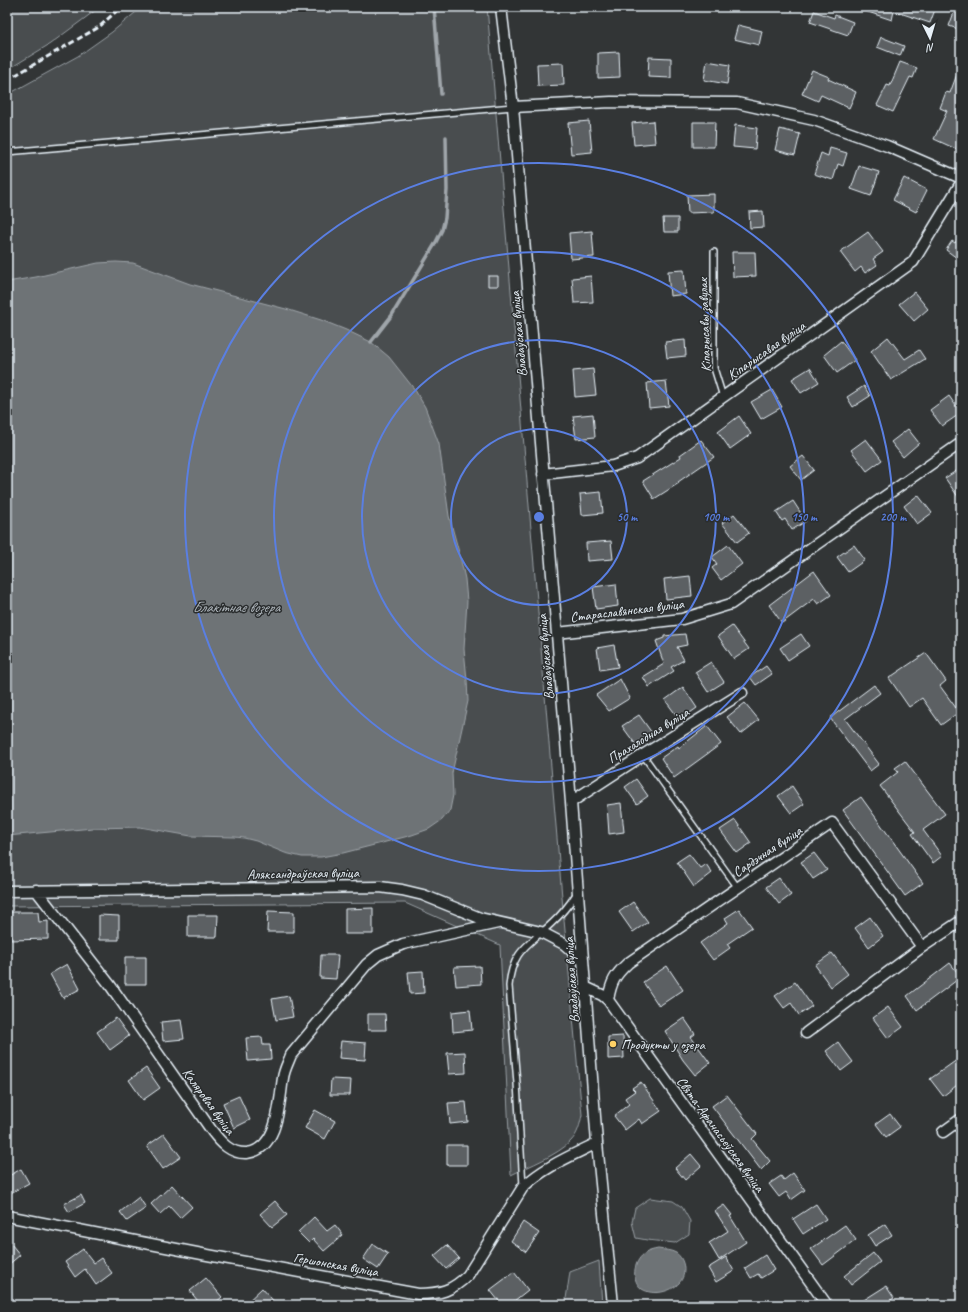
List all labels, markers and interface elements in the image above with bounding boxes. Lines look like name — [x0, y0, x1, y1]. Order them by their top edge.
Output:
north arrow — [910, 18, 950, 58]
text: N — [925, 41, 935, 55]
street label: Кіпарысавы завулак — [694, 276, 715, 372]
street label: Владаўская вуліца — [506, 290, 531, 377]
street label: Кіпарысавая вуліца — [724, 317, 809, 384]
text: 50 m — [617, 509, 638, 525]
text: 100 m — [703, 509, 730, 525]
text: 150 m — [791, 509, 818, 525]
text: 200 m — [880, 509, 907, 525]
centre of rings — [532, 510, 546, 524]
street label: Стараславянская вуліца — [569, 595, 686, 626]
water label: Блакітнае возера — [192, 598, 281, 617]
street label: Владаўская вуліца — [533, 613, 558, 700]
street label: Прахалодная вуліца — [604, 703, 693, 767]
street label: Сардэчная вуліца — [730, 822, 806, 881]
street label: Аляксандраўская вуліца — [247, 864, 360, 883]
street label: Владаўская вуліца — [560, 936, 583, 1023]
place label: Продукты у озера — [621, 1036, 706, 1053]
marker: Продукты у озера — [608, 1039, 618, 1049]
street label: Каляровая вуліца — [179, 1065, 239, 1139]
street label: Свята-Афанасьеўская вуліца — [673, 1073, 769, 1196]
street label: Гершонская вуліца — [292, 1249, 380, 1280]

